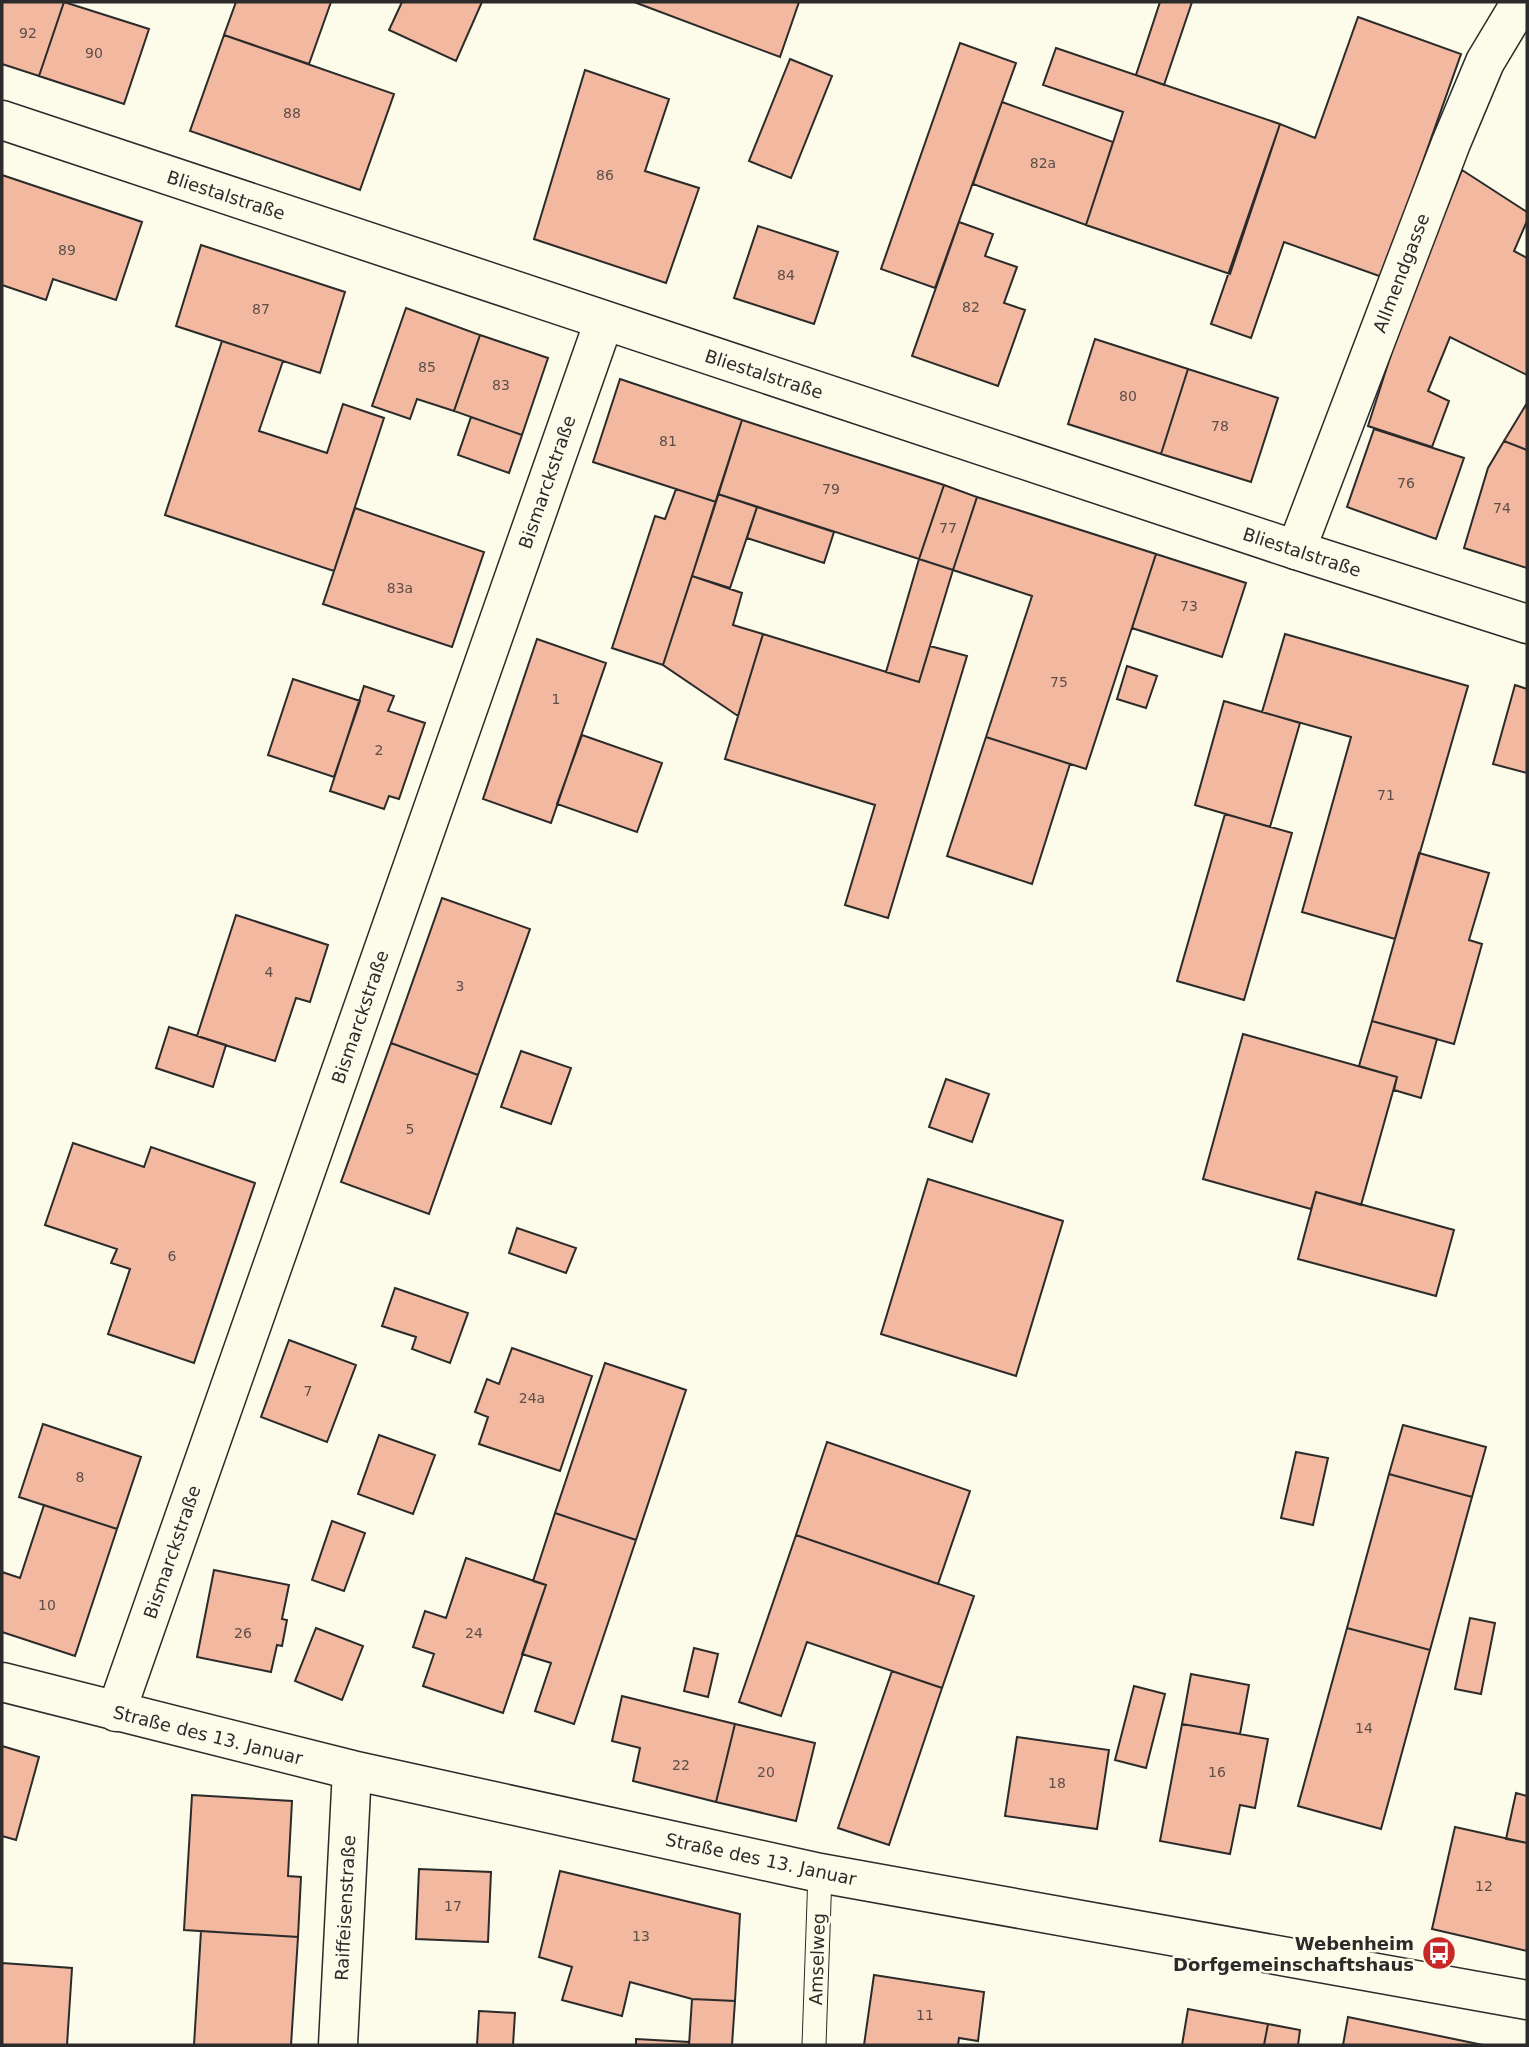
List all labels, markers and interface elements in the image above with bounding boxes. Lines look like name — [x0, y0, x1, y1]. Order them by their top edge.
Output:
house number: 92 — [19, 25, 37, 41]
house number: 90 — [85, 45, 103, 61]
house number: 88 — [283, 105, 301, 121]
house number: 82a — [1030, 155, 1056, 171]
street label: Bliestalstraße — [164, 166, 288, 224]
house number: 86 — [596, 167, 614, 183]
street label: Allmendgasse — [1369, 210, 1433, 336]
house number: 89 — [58, 242, 76, 258]
house number: 84 — [777, 267, 795, 283]
house number: 82 — [962, 299, 980, 315]
house number: 87 — [252, 301, 270, 317]
street label: Bliestalstraße — [702, 345, 826, 403]
house number: 85 — [418, 359, 436, 375]
house number: 83 — [492, 377, 510, 393]
house number: 80 — [1119, 388, 1137, 404]
street label: Bismarckstraße — [514, 412, 580, 552]
house number: 78 — [1211, 418, 1229, 434]
house number: 81 — [659, 433, 677, 449]
house number: 76 — [1397, 475, 1415, 491]
house number: 79 — [822, 481, 840, 497]
house number: 74 — [1493, 500, 1511, 516]
house number: 77 — [939, 520, 957, 536]
street label: Bliestalstraße — [1240, 523, 1364, 581]
house number: 83a — [387, 580, 413, 596]
house number: 73 — [1180, 598, 1198, 614]
house number: 75 — [1050, 674, 1068, 690]
house number: 1 — [552, 691, 560, 707]
house number: 2 — [375, 742, 383, 758]
house number: 71 — [1377, 787, 1395, 803]
street label: Bismarckstraße — [327, 947, 393, 1087]
house number: 4 — [265, 964, 274, 980]
house number: 3 — [456, 978, 464, 994]
house number: 5 — [406, 1121, 414, 1137]
house number: 6 — [168, 1248, 177, 1264]
house number: 7 — [304, 1383, 312, 1399]
house number: 24a — [519, 1390, 545, 1406]
house number: 8 — [76, 1469, 84, 1485]
street label: Bismarckstraße — [139, 1482, 205, 1622]
house number: 10 — [38, 1597, 56, 1613]
house number: 26 — [234, 1625, 252, 1641]
house number: 24 — [465, 1625, 483, 1641]
street label: Straße des 13. Januar — [111, 1701, 306, 1769]
house number: 14 — [1355, 1720, 1373, 1736]
house number: 22 — [672, 1757, 690, 1773]
house number: 20 — [757, 1764, 775, 1780]
house number: 16 — [1208, 1764, 1226, 1780]
house number: 18 — [1048, 1775, 1066, 1791]
street label: Straße des 13. Januar — [664, 1829, 859, 1890]
street label: Raiffeisenstraße — [331, 1835, 359, 1981]
house number: 12 — [1475, 1878, 1493, 1894]
house number: 17 — [444, 1898, 462, 1914]
street label: Amselweg — [805, 1912, 829, 2006]
house number: 13 — [632, 1928, 650, 1944]
place label: Webenheim Dorfgemeinschaftshaus — [1173, 1933, 1414, 1975]
bus stop icon: Webenheim Dorfgemeinschaftshaus — [1420, 1934, 1458, 1972]
house number: 11 — [916, 2007, 934, 2023]

